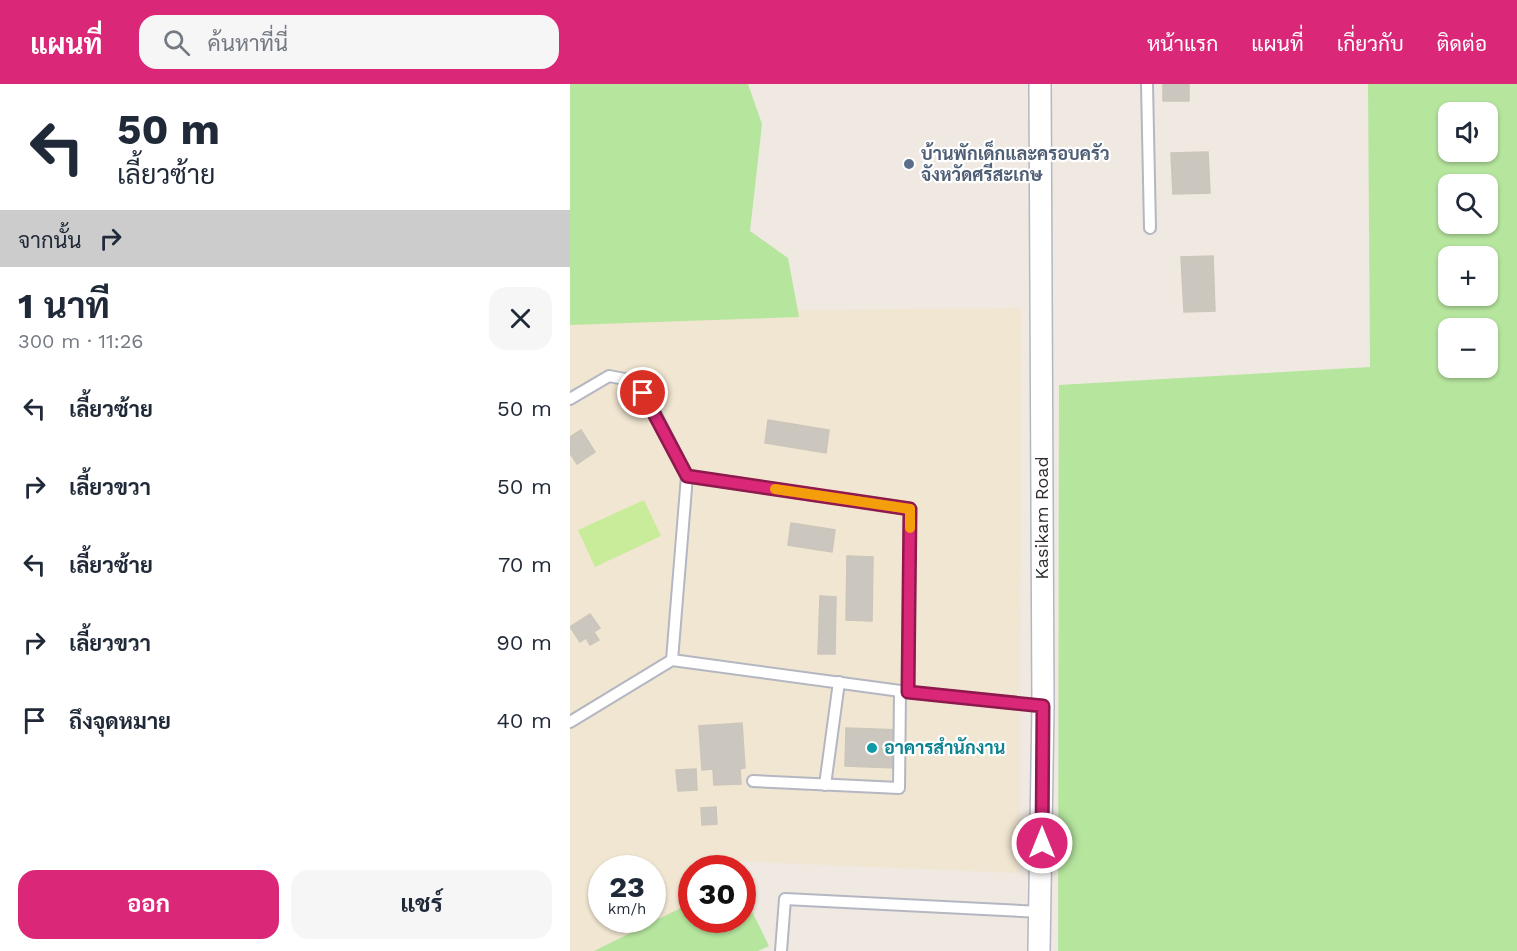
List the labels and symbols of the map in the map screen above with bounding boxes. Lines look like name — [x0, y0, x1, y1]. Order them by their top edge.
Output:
place label: บ้านพักเด็กและครอบครัว จังหวัดศรีสะเกษ — [921, 140, 1110, 185]
marker: บ้านพักเด็กและครอบครัว จังหวัดศรีสะเกษ — [902, 157, 916, 171]
pin — [617, 367, 668, 418]
street label: Kasikam Road — [1031, 456, 1052, 580]
place label: อาคารสำนักงาน — [884, 736, 1005, 758]
marker: อาคารสำนักงาน — [865, 741, 879, 755]
position arrow — [1010, 811, 1074, 875]
speed limit sign: 30 — [678, 855, 756, 933]

